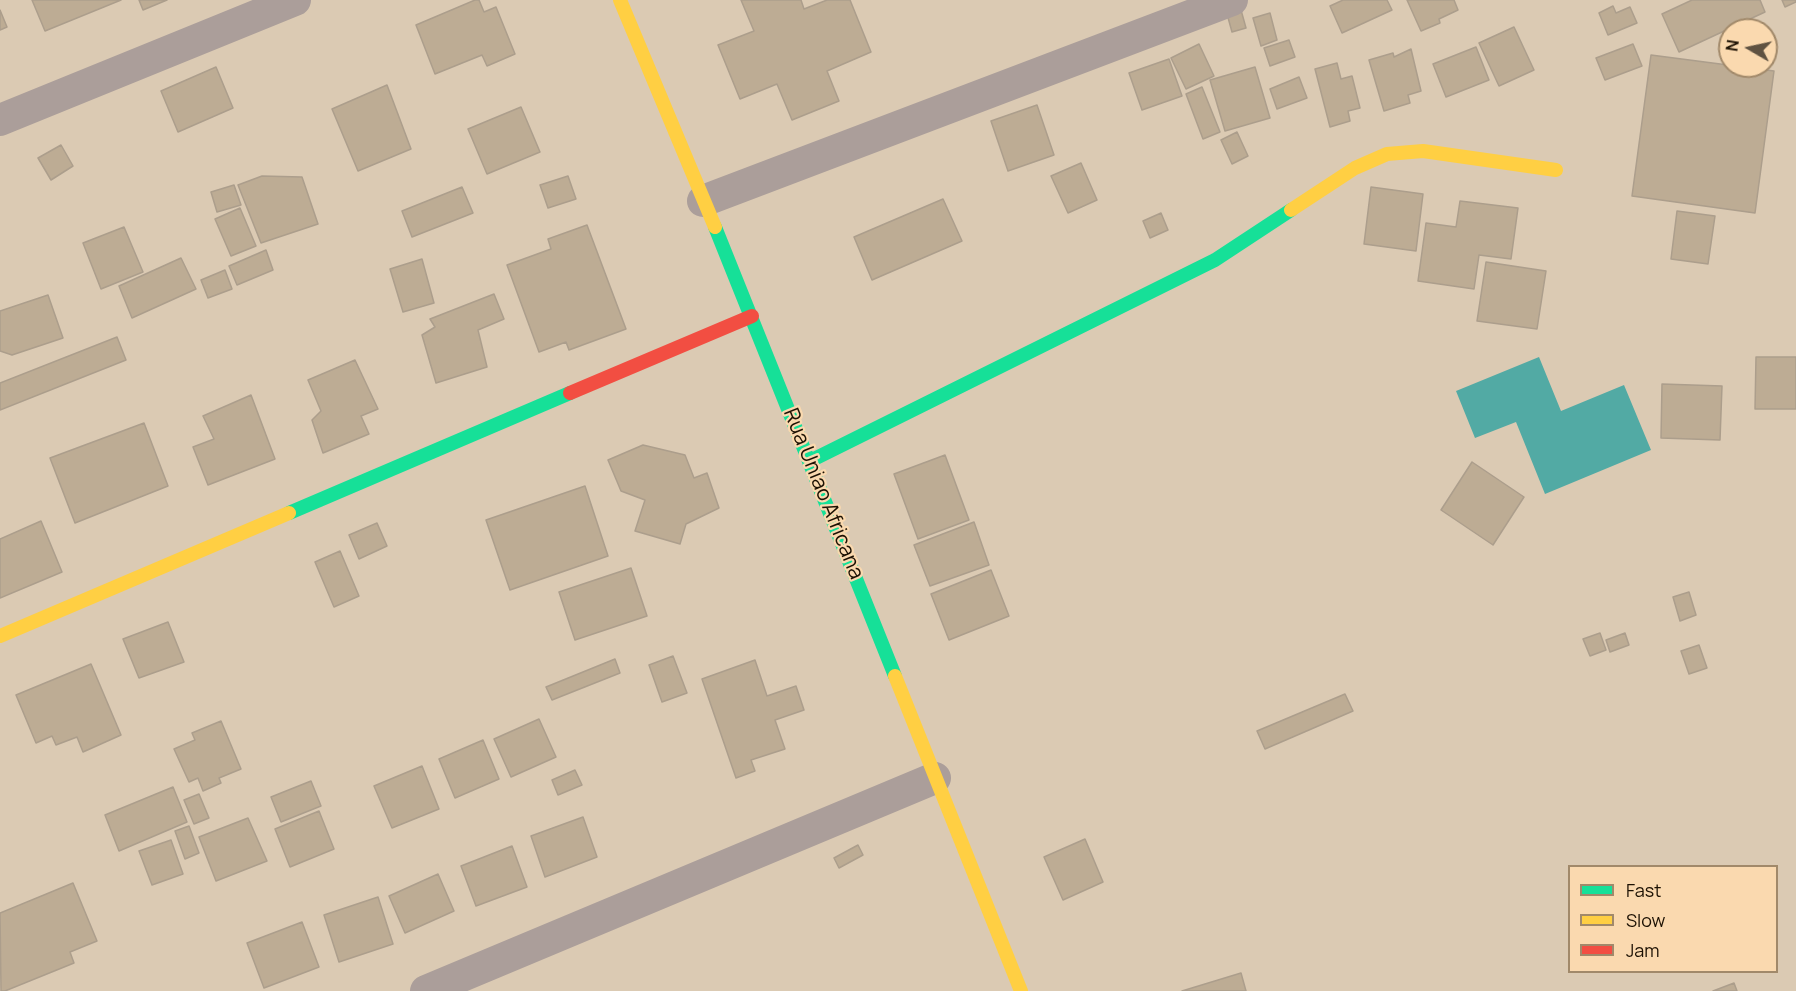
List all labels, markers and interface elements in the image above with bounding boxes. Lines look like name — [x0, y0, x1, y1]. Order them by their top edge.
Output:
north arrow — [1718, 18, 1778, 78]
text: N — [1720, 38, 1744, 53]
street label: Rua Uniao Africana — [777, 405, 869, 583]
legend — [1568, 865, 1778, 973]
text: Fast — [1626, 878, 1661, 902]
text: Slow — [1626, 908, 1665, 932]
text: Jam — [1626, 938, 1660, 962]

